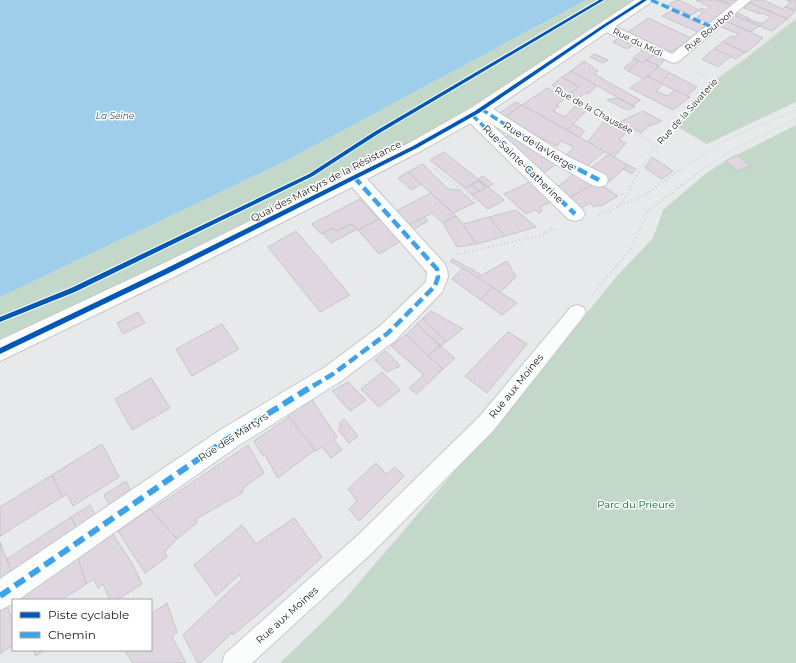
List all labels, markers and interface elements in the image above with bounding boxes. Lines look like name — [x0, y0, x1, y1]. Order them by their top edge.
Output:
street label: Rue Bourbon — [682, 7, 736, 53]
street label: Rue du Midi — [611, 25, 665, 59]
street label: Rue de la Savaterie — [654, 75, 720, 146]
street label: Rue de la Chaussée — [553, 84, 636, 136]
water label: La Seine — [96, 110, 135, 121]
street label: Rue de la Vierge — [501, 119, 577, 173]
street label: Rue Sainte-Catherine — [480, 122, 566, 206]
street label: Quai des Martyrs de la Résistance — [248, 137, 404, 225]
street label: Rue aux Moines — [486, 351, 546, 421]
street label: Rue des Martyrs — [196, 410, 270, 464]
park label: Parc du Prieuré — [597, 498, 675, 511]
street label: Rue aux Moines — [253, 584, 321, 646]
legend — [12, 599, 152, 651]
text: Piste cyclable — [48, 607, 129, 622]
text: Chemin — [48, 627, 96, 642]

